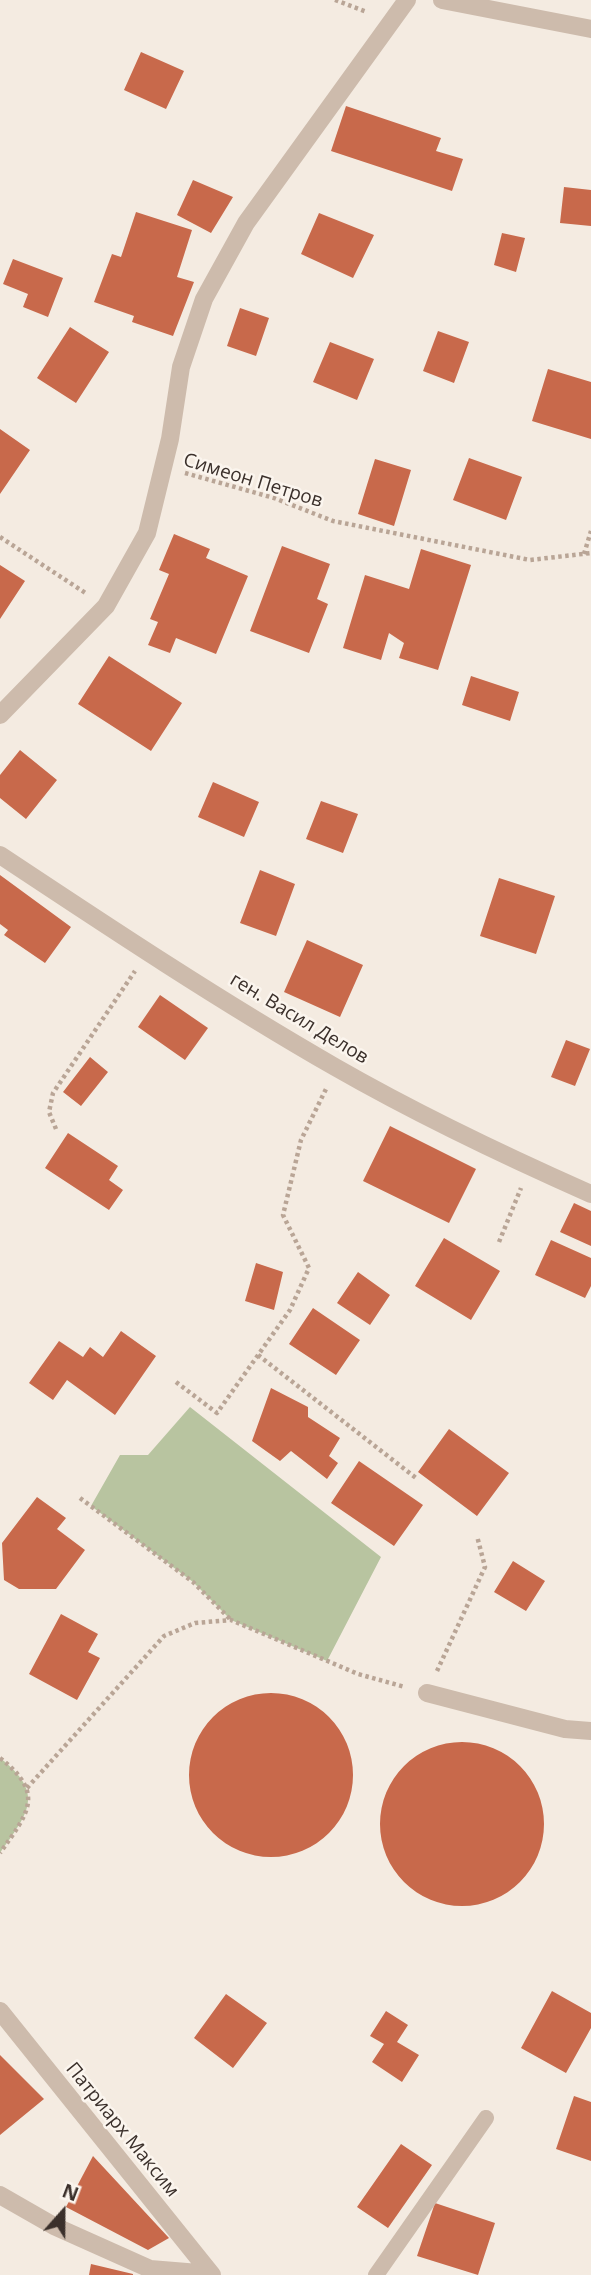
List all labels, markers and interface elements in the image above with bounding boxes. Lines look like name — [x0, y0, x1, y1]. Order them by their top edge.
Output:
street label: Симеон Петров — [181, 449, 325, 513]
street label: ген. Васил Делов — [226, 969, 372, 1069]
street label: Патриарх Максим — [61, 2058, 183, 2202]
north arrow — [28, 2177, 98, 2247]
text: N — [59, 2177, 82, 2207]

